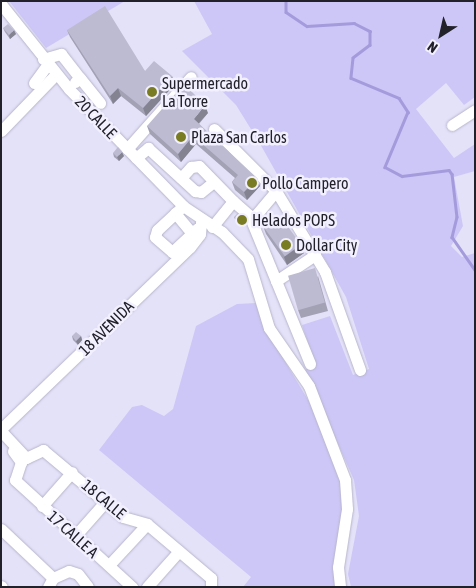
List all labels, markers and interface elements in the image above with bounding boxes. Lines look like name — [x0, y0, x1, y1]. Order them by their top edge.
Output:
north arrow — [416, 10, 466, 60]
text: N — [424, 38, 440, 56]
place label: Supermercado La Torre — [162, 73, 248, 111]
marker: Supermercado La Torre — [146, 86, 158, 98]
street label: 20 CALLE — [71, 92, 121, 142]
place label: Plaza San Carlos — [191, 127, 287, 147]
marker: Plaza San Carlos — [175, 131, 187, 143]
place label: Pollo Campero — [262, 173, 348, 193]
marker: Pollo Campero — [246, 177, 258, 189]
place label: Helados POPS — [252, 210, 335, 230]
marker: Helados POPS — [236, 214, 248, 226]
place label: Dollar City — [296, 235, 357, 255]
marker: Dollar City — [280, 239, 292, 251]
street label: 18 AVENIDA — [75, 297, 137, 359]
street label: 18 CALLE — [78, 475, 130, 523]
street label: 17 CALLE A — [44, 506, 102, 562]

